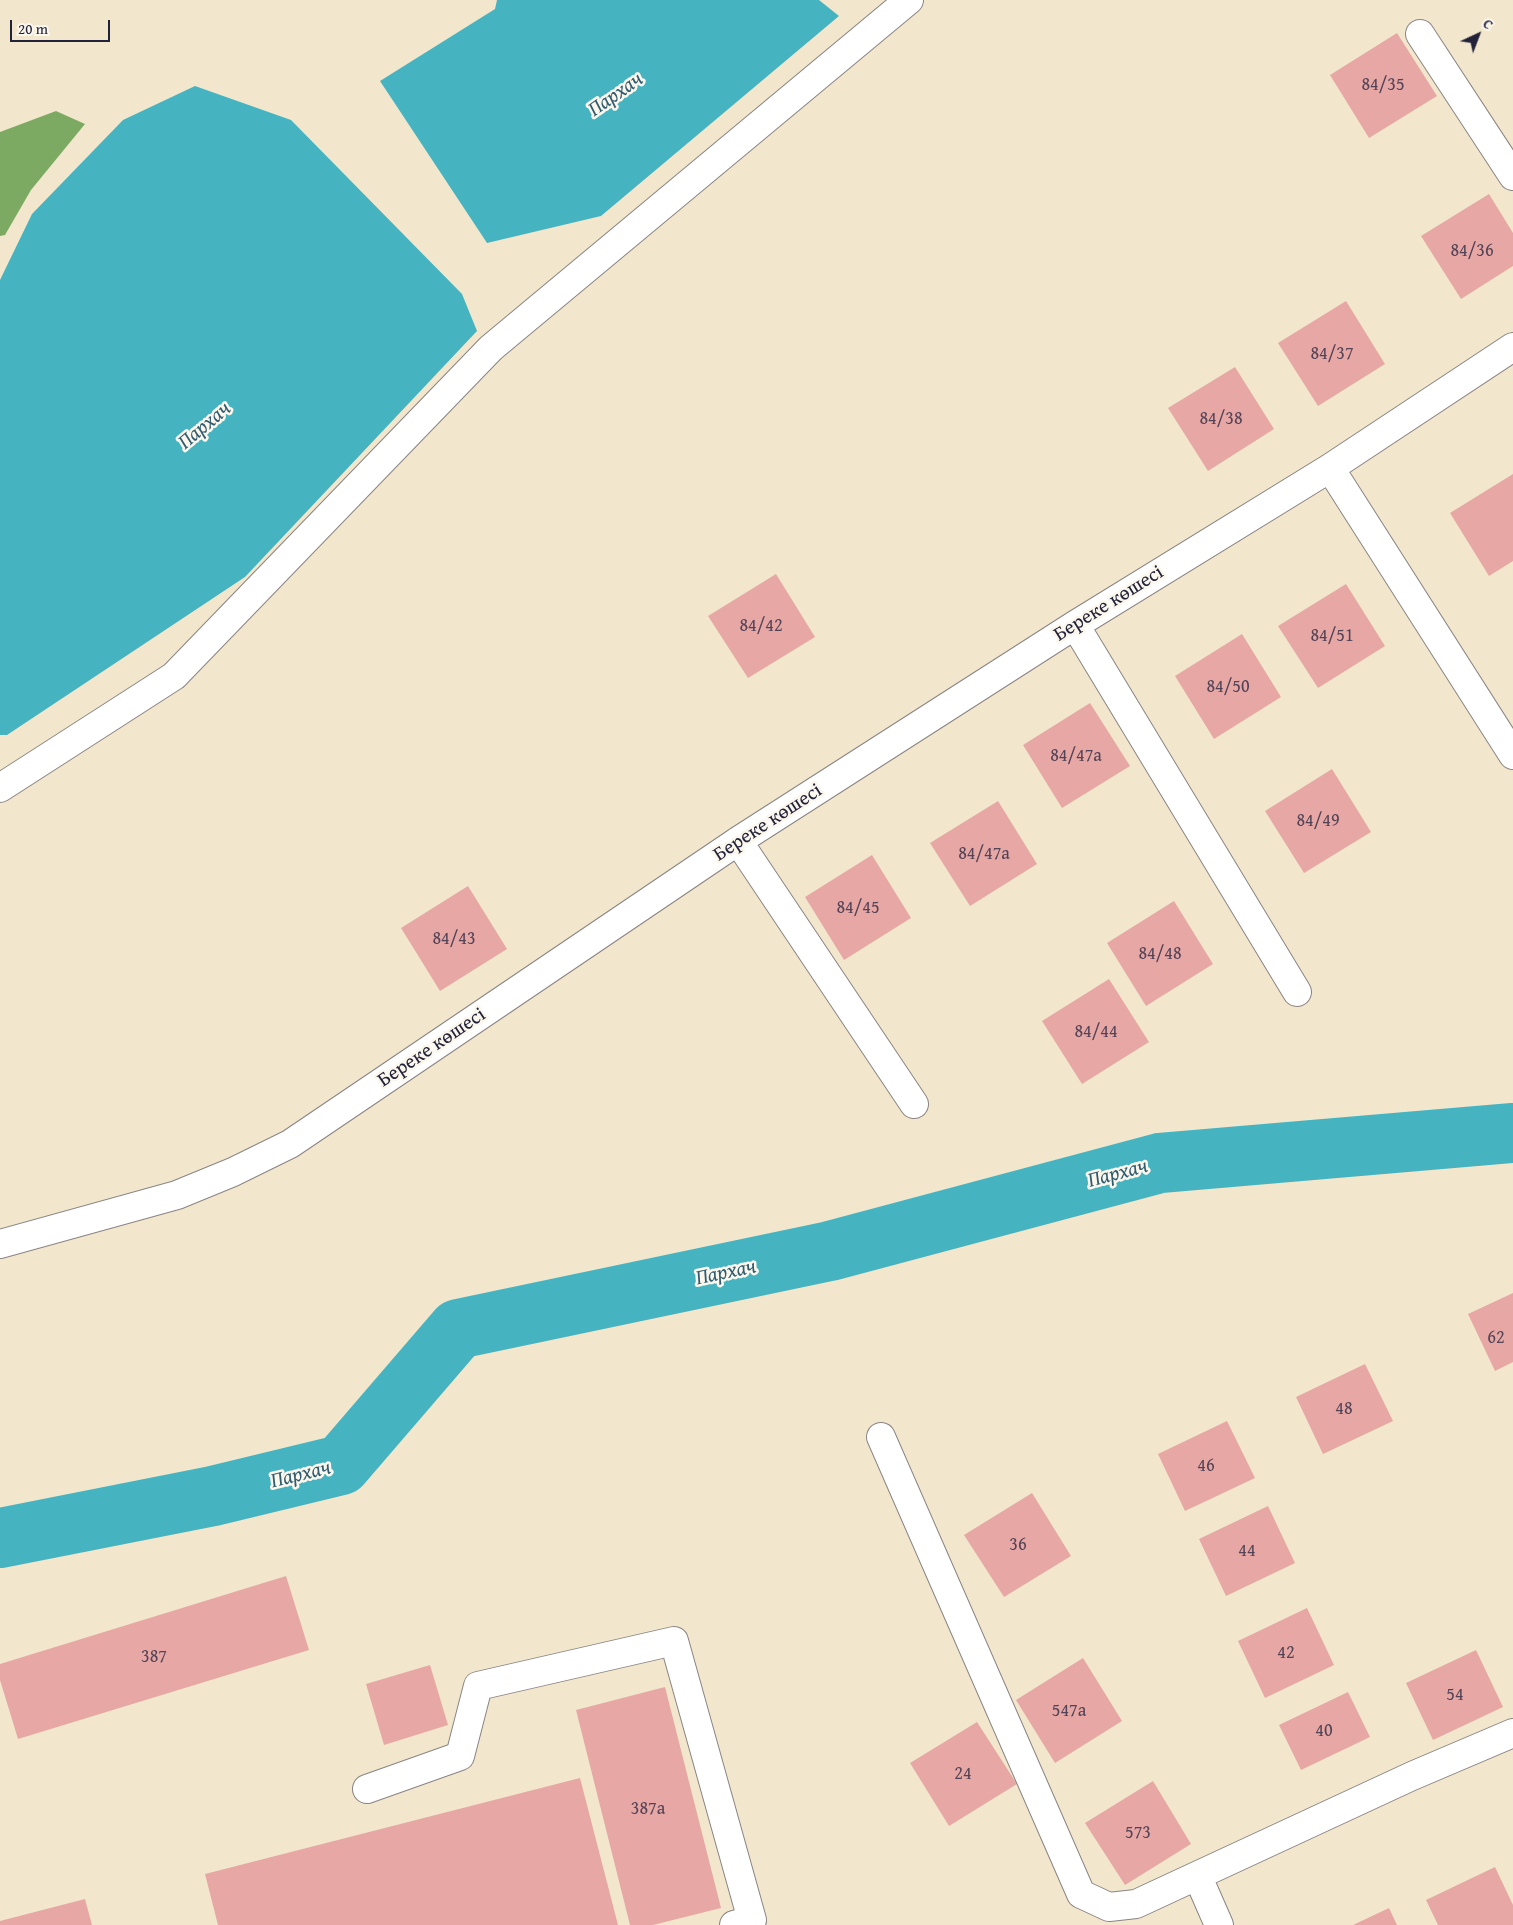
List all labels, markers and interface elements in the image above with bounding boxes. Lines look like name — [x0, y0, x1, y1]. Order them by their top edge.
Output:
scale bar — [12, 10, 112, 42]
north arrow — [1453, 10, 1503, 60]
text: С — [1479, 14, 1498, 34]
text: 20 m — [18, 18, 48, 39]
water label: Пархач — [584, 67, 648, 123]
house number: 84/35 — [1361, 74, 1405, 96]
house number: 84/36 — [1450, 240, 1494, 262]
house number: 84/37 — [1310, 343, 1354, 365]
water label: Пархач — [173, 397, 237, 455]
house number: 84/38 — [1199, 408, 1243, 430]
street label: Береке көшесі — [1050, 561, 1168, 647]
house number: 84/42 — [739, 615, 783, 637]
house number: 84/51 — [1310, 625, 1354, 647]
house number: 84/50 — [1206, 676, 1250, 698]
house number: 84/47а — [1050, 745, 1102, 767]
street label: Береке көшесі — [709, 779, 827, 867]
house number: 84/49 — [1296, 810, 1340, 832]
house number: 84/47а — [958, 843, 1010, 865]
house number: 84/45 — [836, 897, 880, 919]
house number: 84/43 — [432, 928, 476, 950]
house number: 84/48 — [1138, 943, 1182, 965]
street label: Береке көшесі — [374, 1003, 490, 1093]
house number: 84/44 — [1074, 1021, 1118, 1043]
water label: Пархач — [1085, 1154, 1151, 1194]
water label: Пархач — [693, 1254, 759, 1292]
house number: 62 — [1487, 1327, 1505, 1349]
house number: 48 — [1335, 1398, 1353, 1420]
water label: Пархач — [268, 1455, 334, 1495]
house number: 46 — [1197, 1455, 1215, 1477]
house number: 36 — [1009, 1534, 1027, 1556]
house number: 44 — [1238, 1540, 1256, 1562]
house number: 42 — [1277, 1642, 1295, 1664]
house number: 387 — [141, 1646, 167, 1668]
house number: 54 — [1446, 1684, 1464, 1706]
house number: 547а — [1052, 1700, 1086, 1722]
house number: 40 — [1315, 1720, 1333, 1742]
house number: 24 — [954, 1763, 972, 1785]
house number: 387а — [631, 1798, 665, 1820]
house number: 573 — [1125, 1822, 1151, 1844]

